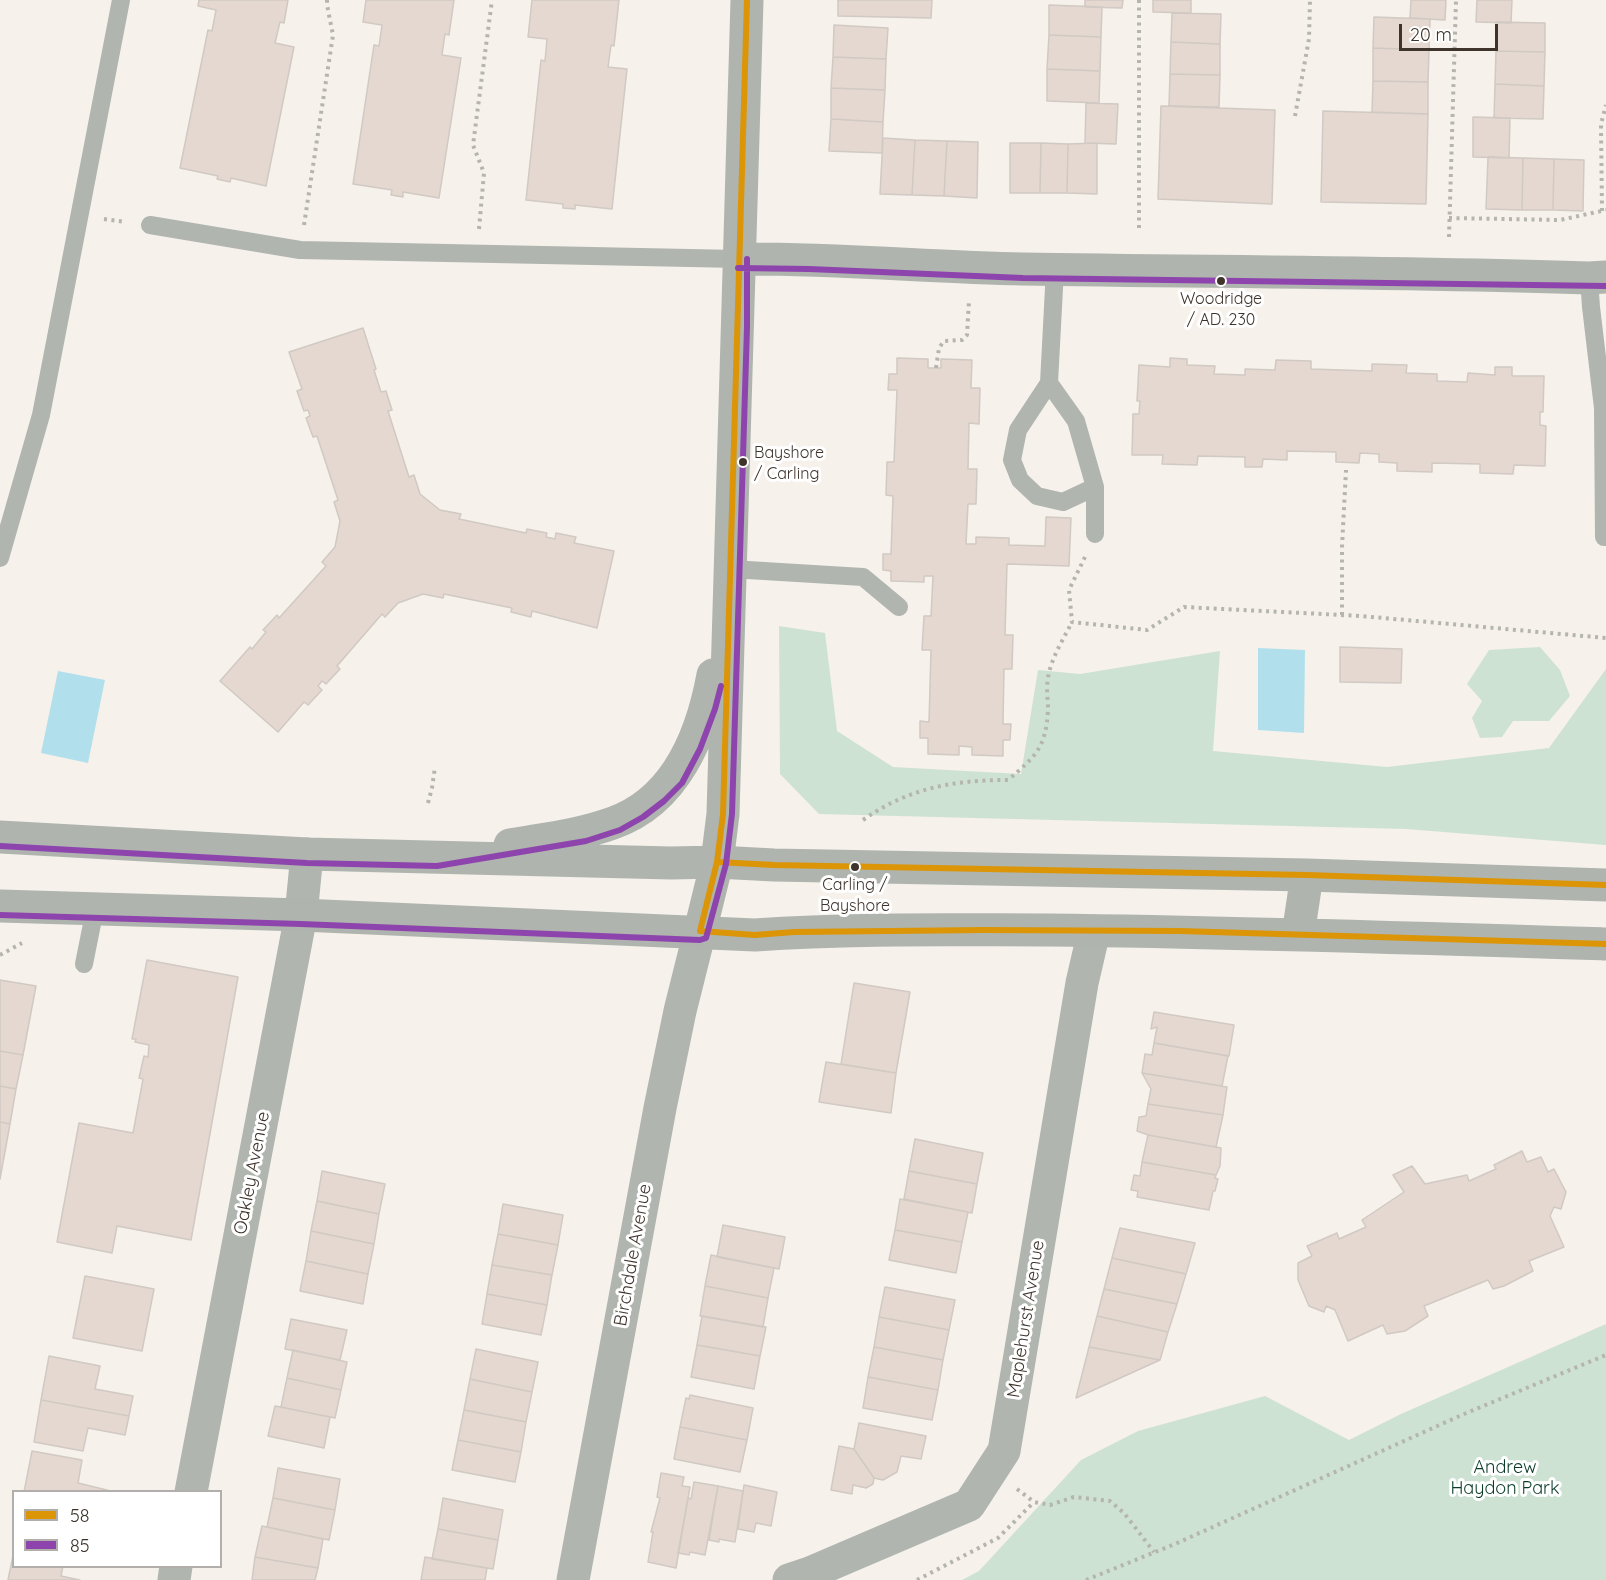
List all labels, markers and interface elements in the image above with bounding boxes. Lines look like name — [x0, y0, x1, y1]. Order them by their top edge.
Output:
scale bar — [1402, 12, 1501, 50]
text: 20 m — [1410, 23, 1452, 46]
marker: Woodridge / AD. 230 — [1215, 275, 1227, 287]
place label: Woodridge / AD. 230 — [1180, 289, 1262, 327]
place label: Bayshore / Carling — [754, 443, 824, 481]
marker: Bayshore / Carling — [737, 456, 749, 468]
marker: Carling / Bayshore — [849, 861, 861, 873]
place label: Carling / Bayshore — [820, 875, 890, 913]
street label: Oakley Avenue — [229, 1110, 275, 1236]
street label: Birchdale Avenue — [610, 1182, 656, 1328]
street label: Maplehurst Avenue — [1003, 1239, 1049, 1399]
park label: Andrew Haydon Park — [1450, 1457, 1560, 1500]
legend — [12, 1490, 222, 1568]
text: 58 — [70, 1504, 90, 1527]
text: 85 — [70, 1534, 90, 1557]

